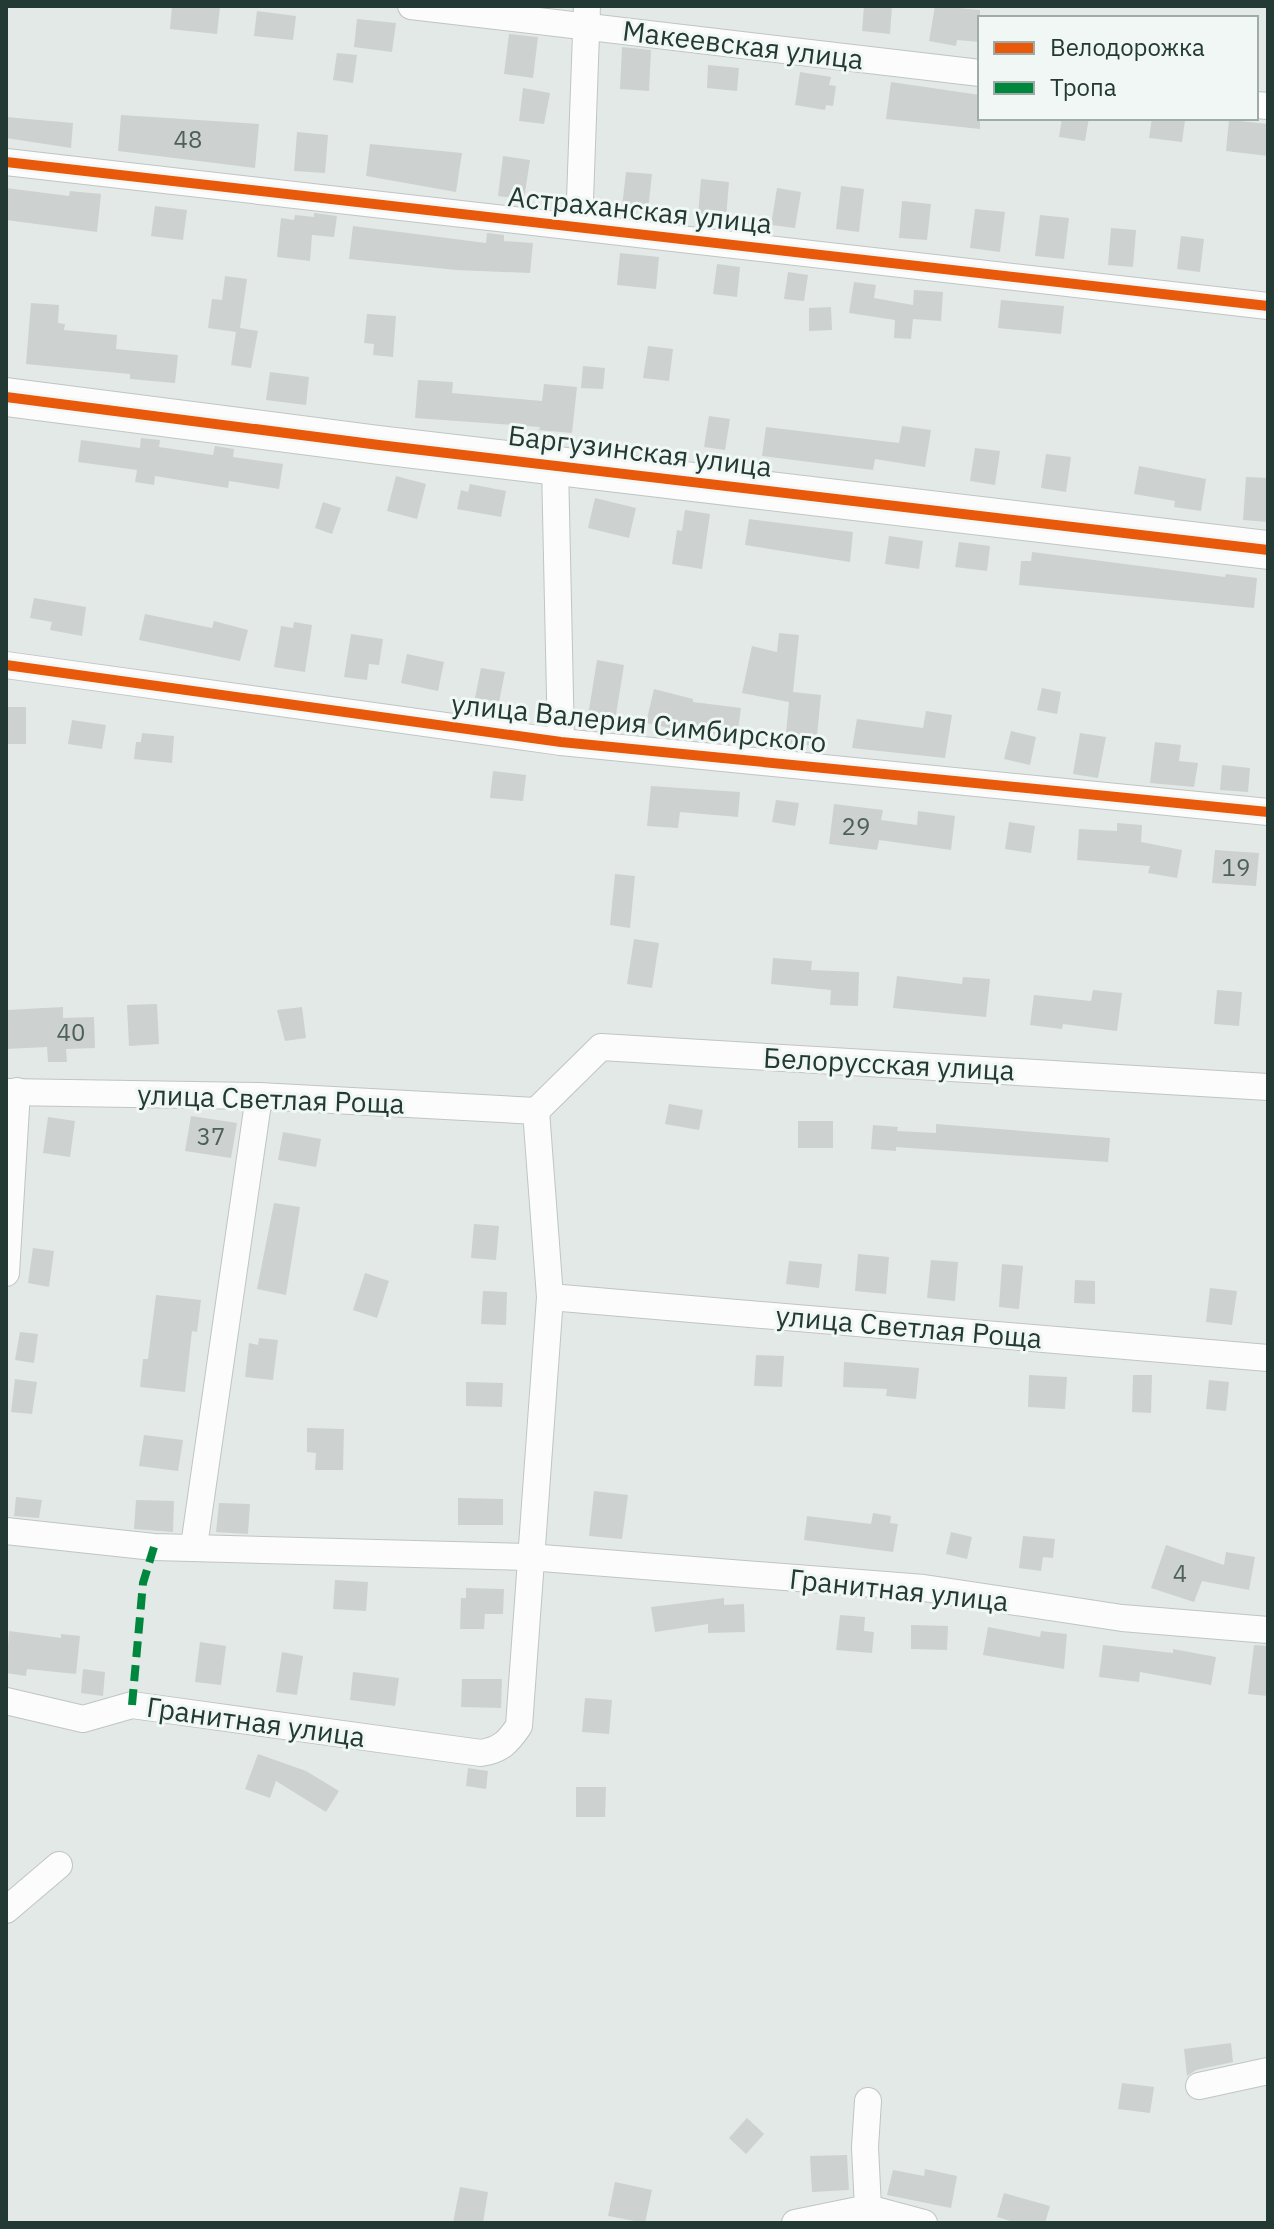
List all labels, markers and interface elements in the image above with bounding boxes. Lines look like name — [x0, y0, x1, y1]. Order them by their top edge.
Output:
street label: Макеевская улица — [621, 11, 866, 78]
legend — [978, 16, 1258, 120]
text: Велодорожка — [1050, 31, 1205, 63]
text: Тропа — [1050, 71, 1117, 103]
house number: 48 — [174, 123, 202, 155]
street label: Астраханская улица — [506, 177, 774, 242]
street label: Баргузинская улица — [506, 416, 774, 485]
street label: улица Валерия Симбирского — [450, 684, 828, 761]
house number: 29 — [842, 810, 870, 842]
house number: 19 — [1222, 851, 1250, 883]
house number: 40 — [57, 1016, 85, 1048]
street label: Белорусская улица — [762, 1038, 1016, 1089]
street label: улица Светлая Роща — [137, 1075, 405, 1122]
house number: 37 — [197, 1120, 225, 1152]
street label: улица Светлая Роща — [774, 1296, 1044, 1357]
house number: 4 — [1173, 1557, 1187, 1589]
street label: Гранитная улица — [788, 1560, 1011, 1619]
street label: Гранитная улица — [144, 1688, 368, 1755]

